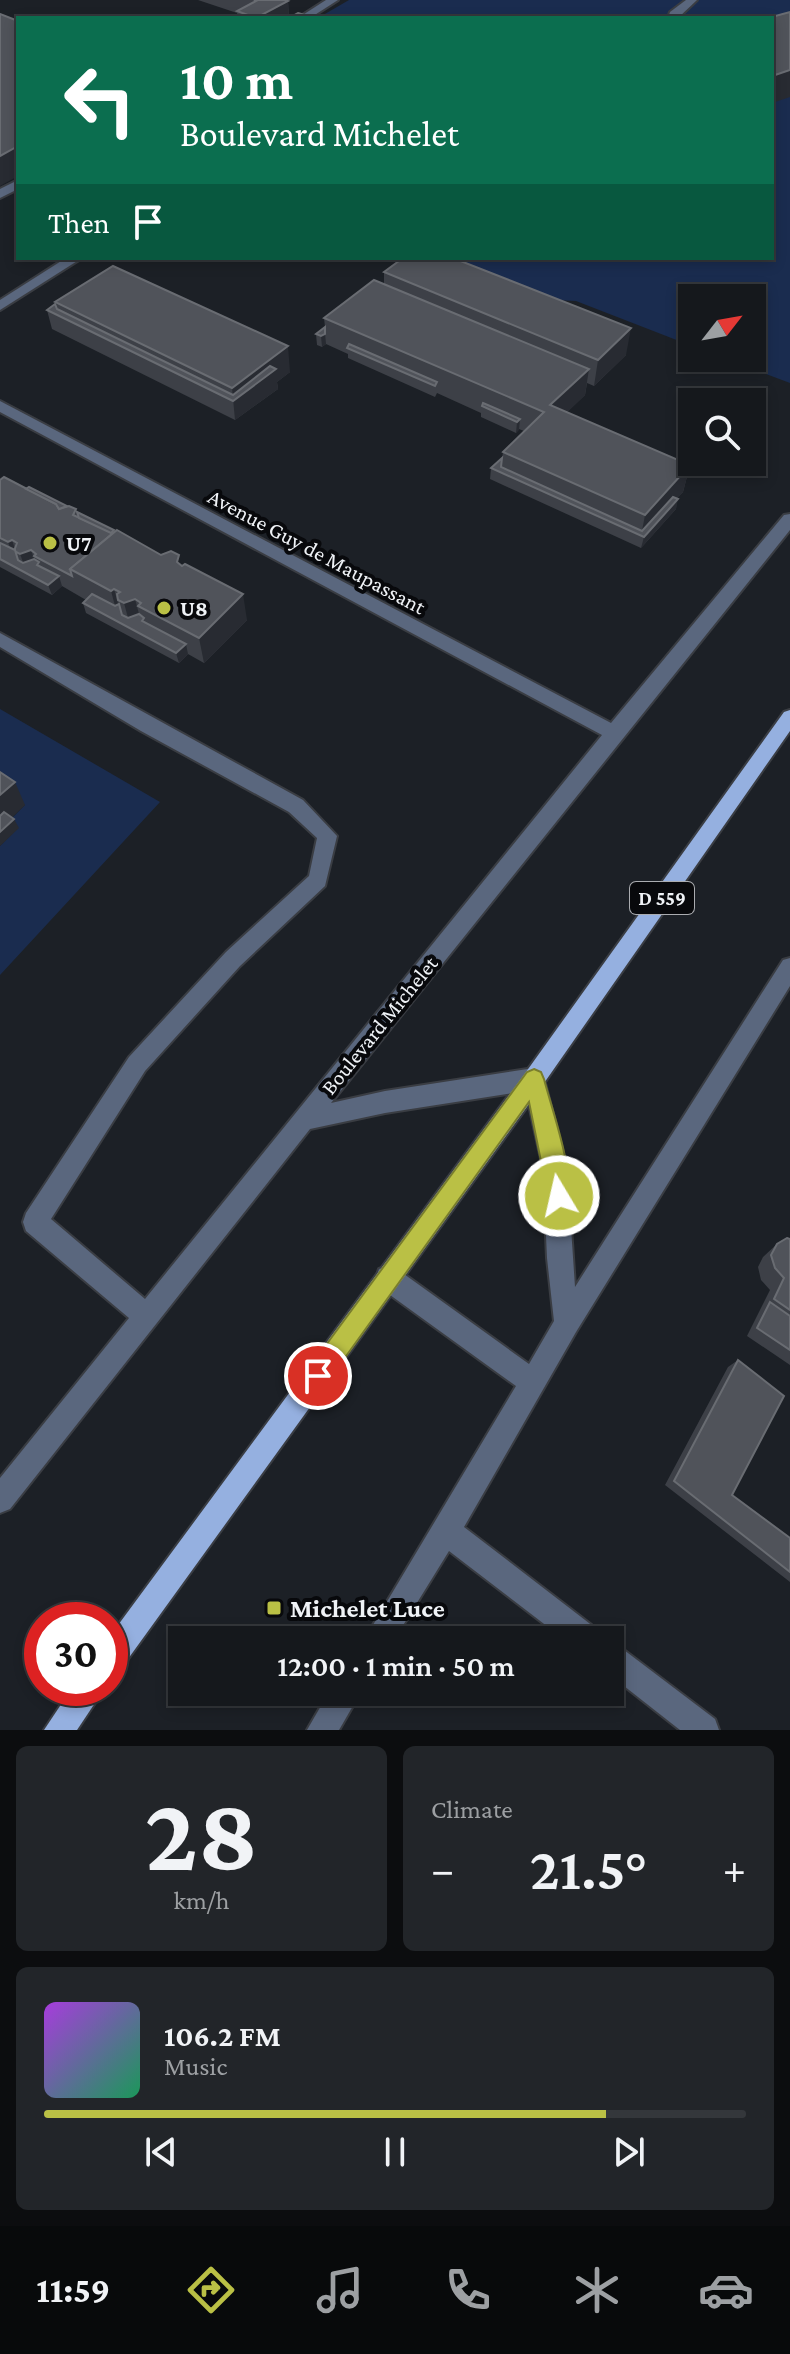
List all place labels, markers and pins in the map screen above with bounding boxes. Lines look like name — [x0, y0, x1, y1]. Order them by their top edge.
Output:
place label: U7 — [66, 531, 92, 556]
marker: U7 — [41, 534, 59, 552]
place label: U8 — [180, 596, 208, 621]
marker: U8 — [155, 599, 173, 617]
pin — [284, 1342, 352, 1410]
place label: Michelet Luce — [290, 1594, 445, 1623]
marker: Michelet Luce — [265, 1599, 283, 1617]

